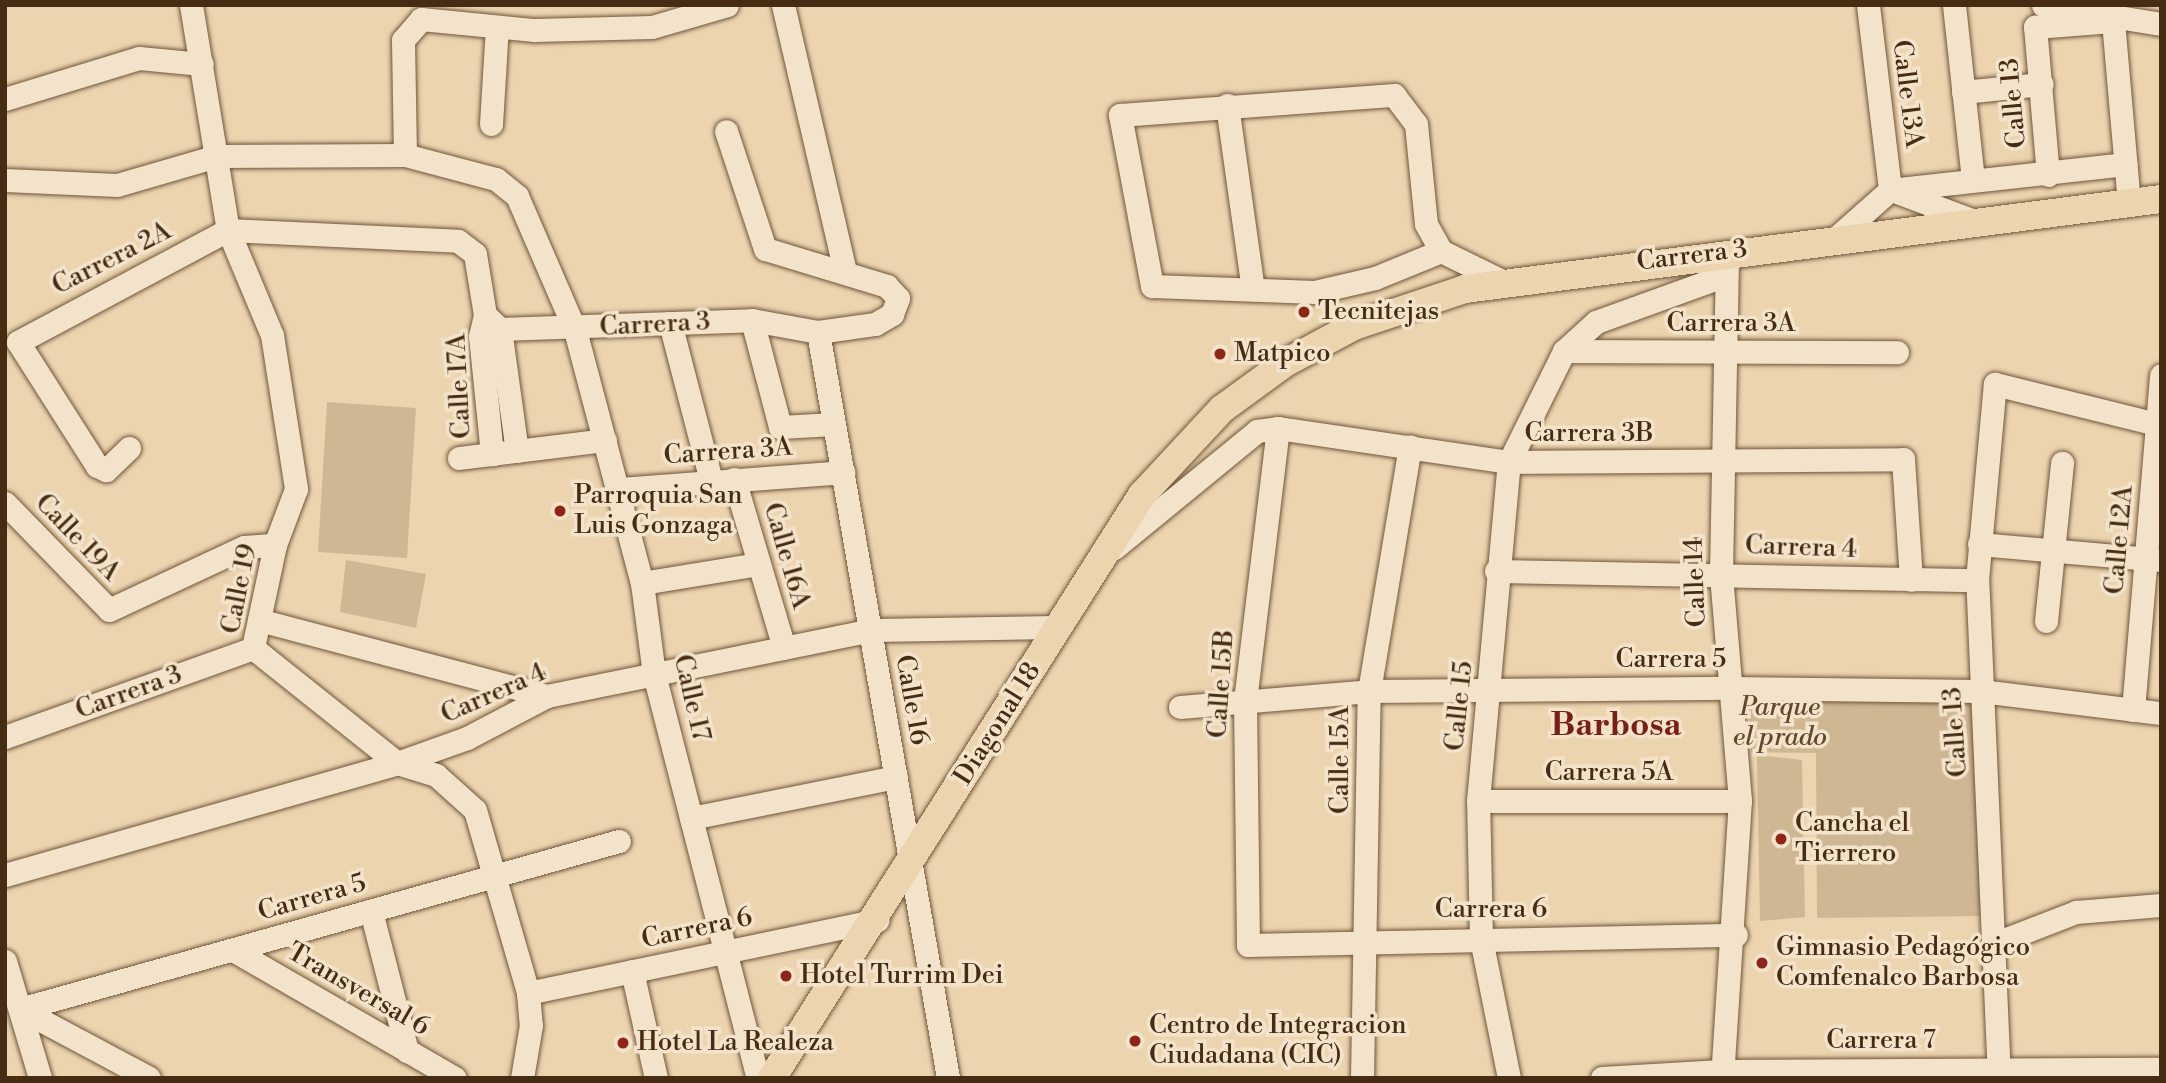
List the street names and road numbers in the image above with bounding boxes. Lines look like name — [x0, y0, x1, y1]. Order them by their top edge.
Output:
street label: Calle 13A — [1885, 38, 1929, 150]
street label: Calle 13 — [1995, 57, 2033, 149]
street label: Carrera 2A — [47, 216, 177, 302]
street label: Carrera 3 — [1635, 234, 1749, 278]
street label: Carrera 3 — [599, 307, 711, 343]
street label: Carrera 3A — [1667, 308, 1795, 340]
street label: Calle 17A — [442, 332, 478, 440]
street label: Carrera 3B — [1524, 418, 1654, 450]
street label: Carrera 3A — [663, 432, 793, 472]
street label: Calle 12A — [2100, 484, 2140, 596]
street label: Calle 19A — [28, 488, 126, 588]
street label: Calle 16A — [756, 499, 816, 613]
street label: Carrera 4 — [1744, 530, 1858, 566]
street label: Calle 14 — [1679, 536, 1713, 628]
street label: Calle 19 — [216, 541, 264, 637]
street label: Calle 15B — [1203, 629, 1241, 739]
street label: Carrera 5 — [1616, 644, 1726, 676]
street label: Calle 17 — [666, 652, 716, 744]
street label: Calle 16 — [888, 653, 934, 747]
street label: Carrera 4 — [436, 657, 552, 731]
street label: Diagonal 18 — [948, 657, 1048, 791]
street label: Carrera 3 — [72, 659, 186, 727]
street label: Calle 15 — [1440, 659, 1480, 753]
street label: Calle 13 — [1937, 686, 1975, 778]
street label: Calle 15A — [1325, 706, 1357, 814]
street label: Carrera 5A — [1545, 757, 1673, 789]
street label: Carrera 5 — [254, 868, 370, 928]
street label: Carrera 6 — [1435, 894, 1547, 926]
street label: Carrera 6 — [639, 902, 755, 956]
street label: Transversal 6 — [281, 937, 435, 1043]
street label: Carrera 7 — [1826, 1025, 1936, 1057]

